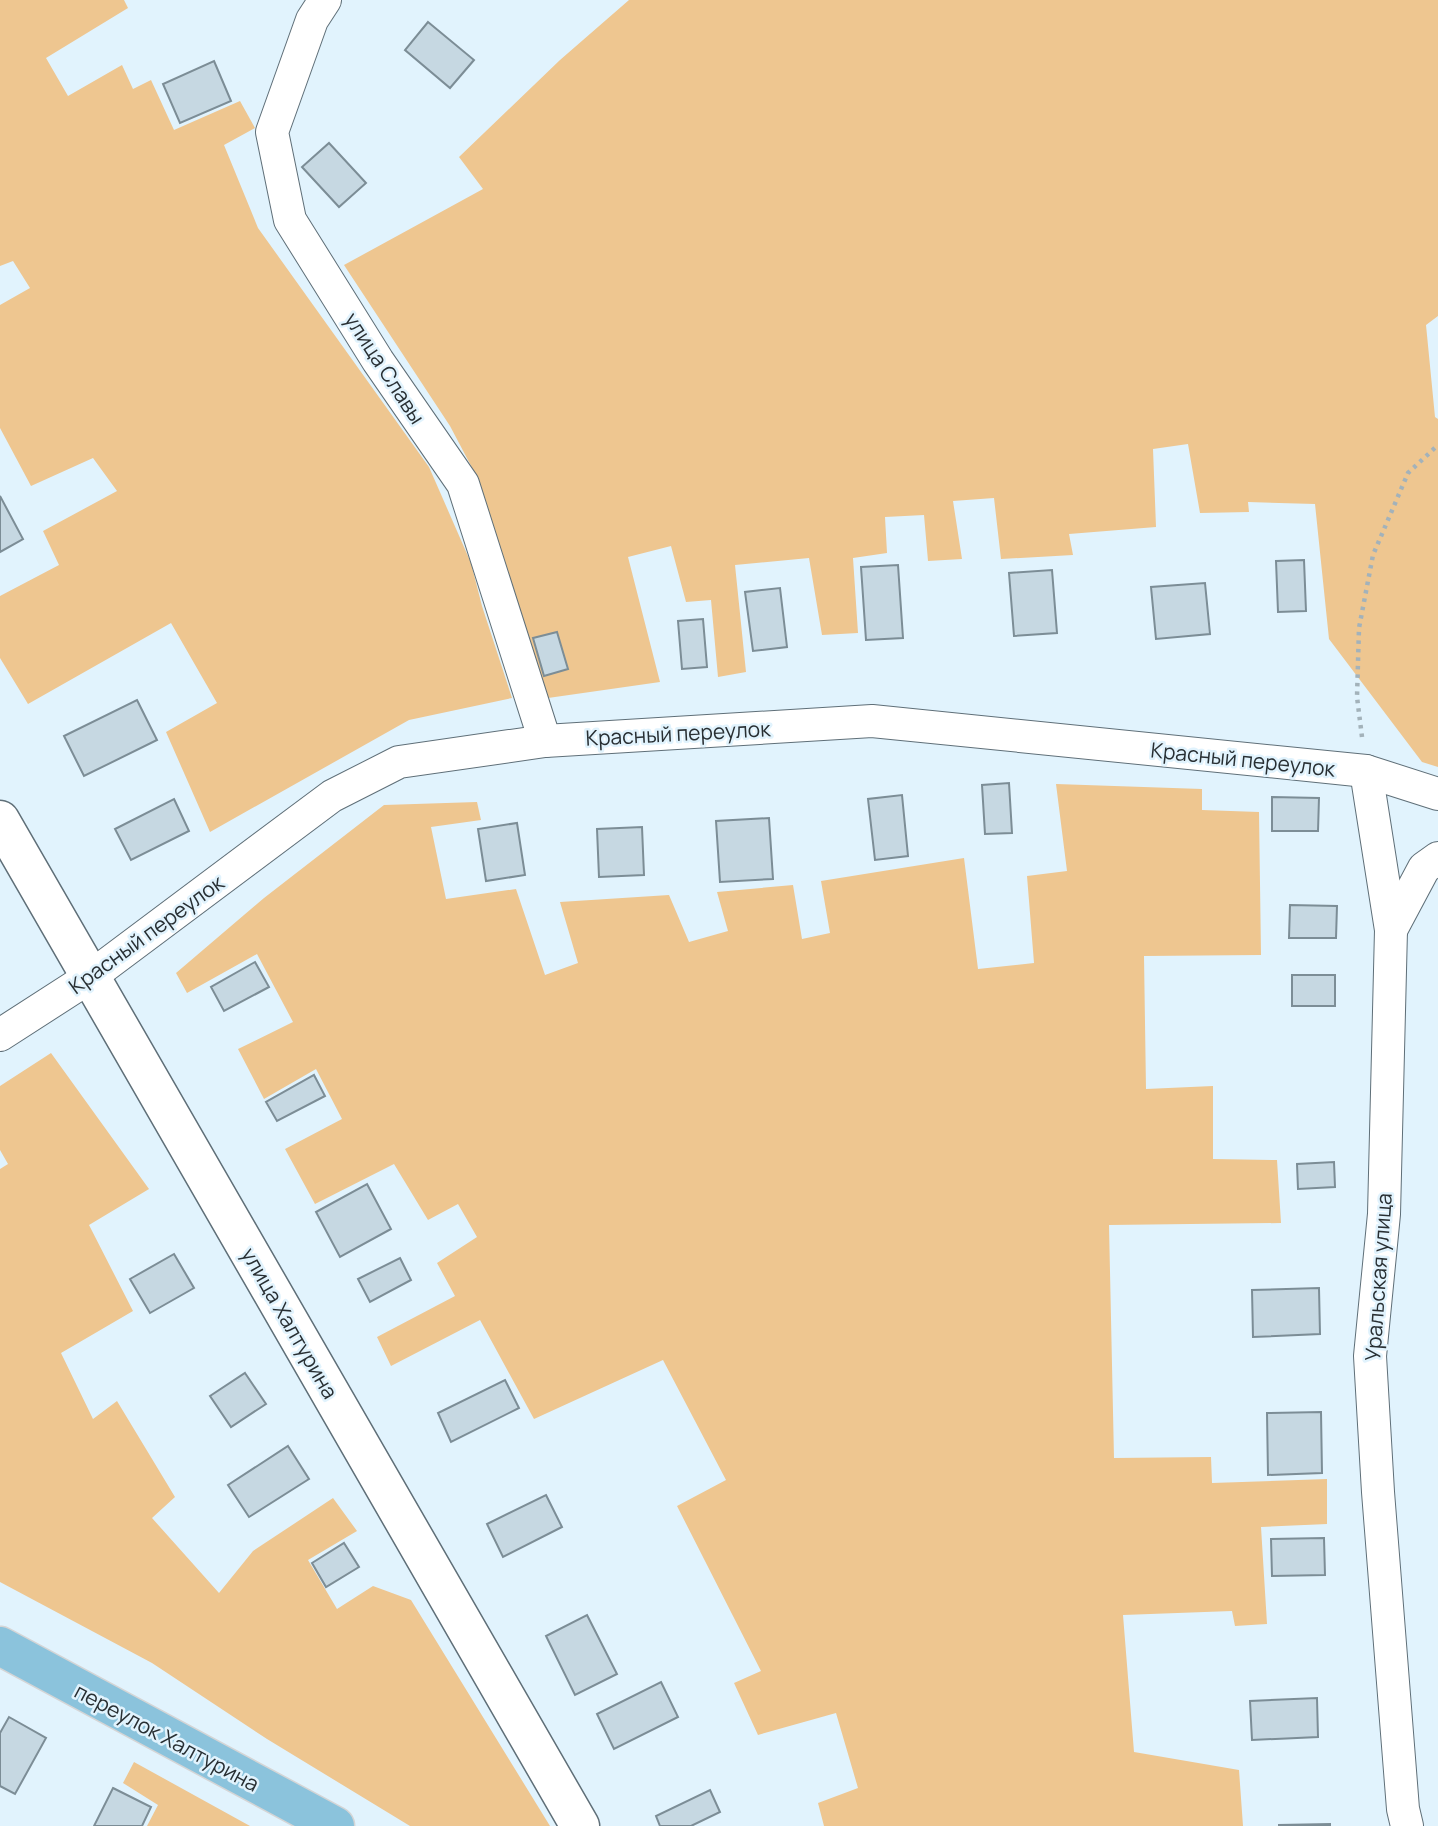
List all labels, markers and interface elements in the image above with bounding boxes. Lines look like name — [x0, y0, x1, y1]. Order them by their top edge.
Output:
street label: улица Славы — [339, 307, 431, 429]
street label: Красный переулок — [585, 714, 772, 752]
street label: Красный переулок — [1149, 735, 1337, 783]
street label: Красный переулок — [63, 868, 230, 1000]
street label: Уральская улица — [1358, 1192, 1398, 1362]
street label: улица Халтурина — [235, 1242, 345, 1404]
street label: переулок Халтурина — [70, 1677, 264, 1797]

